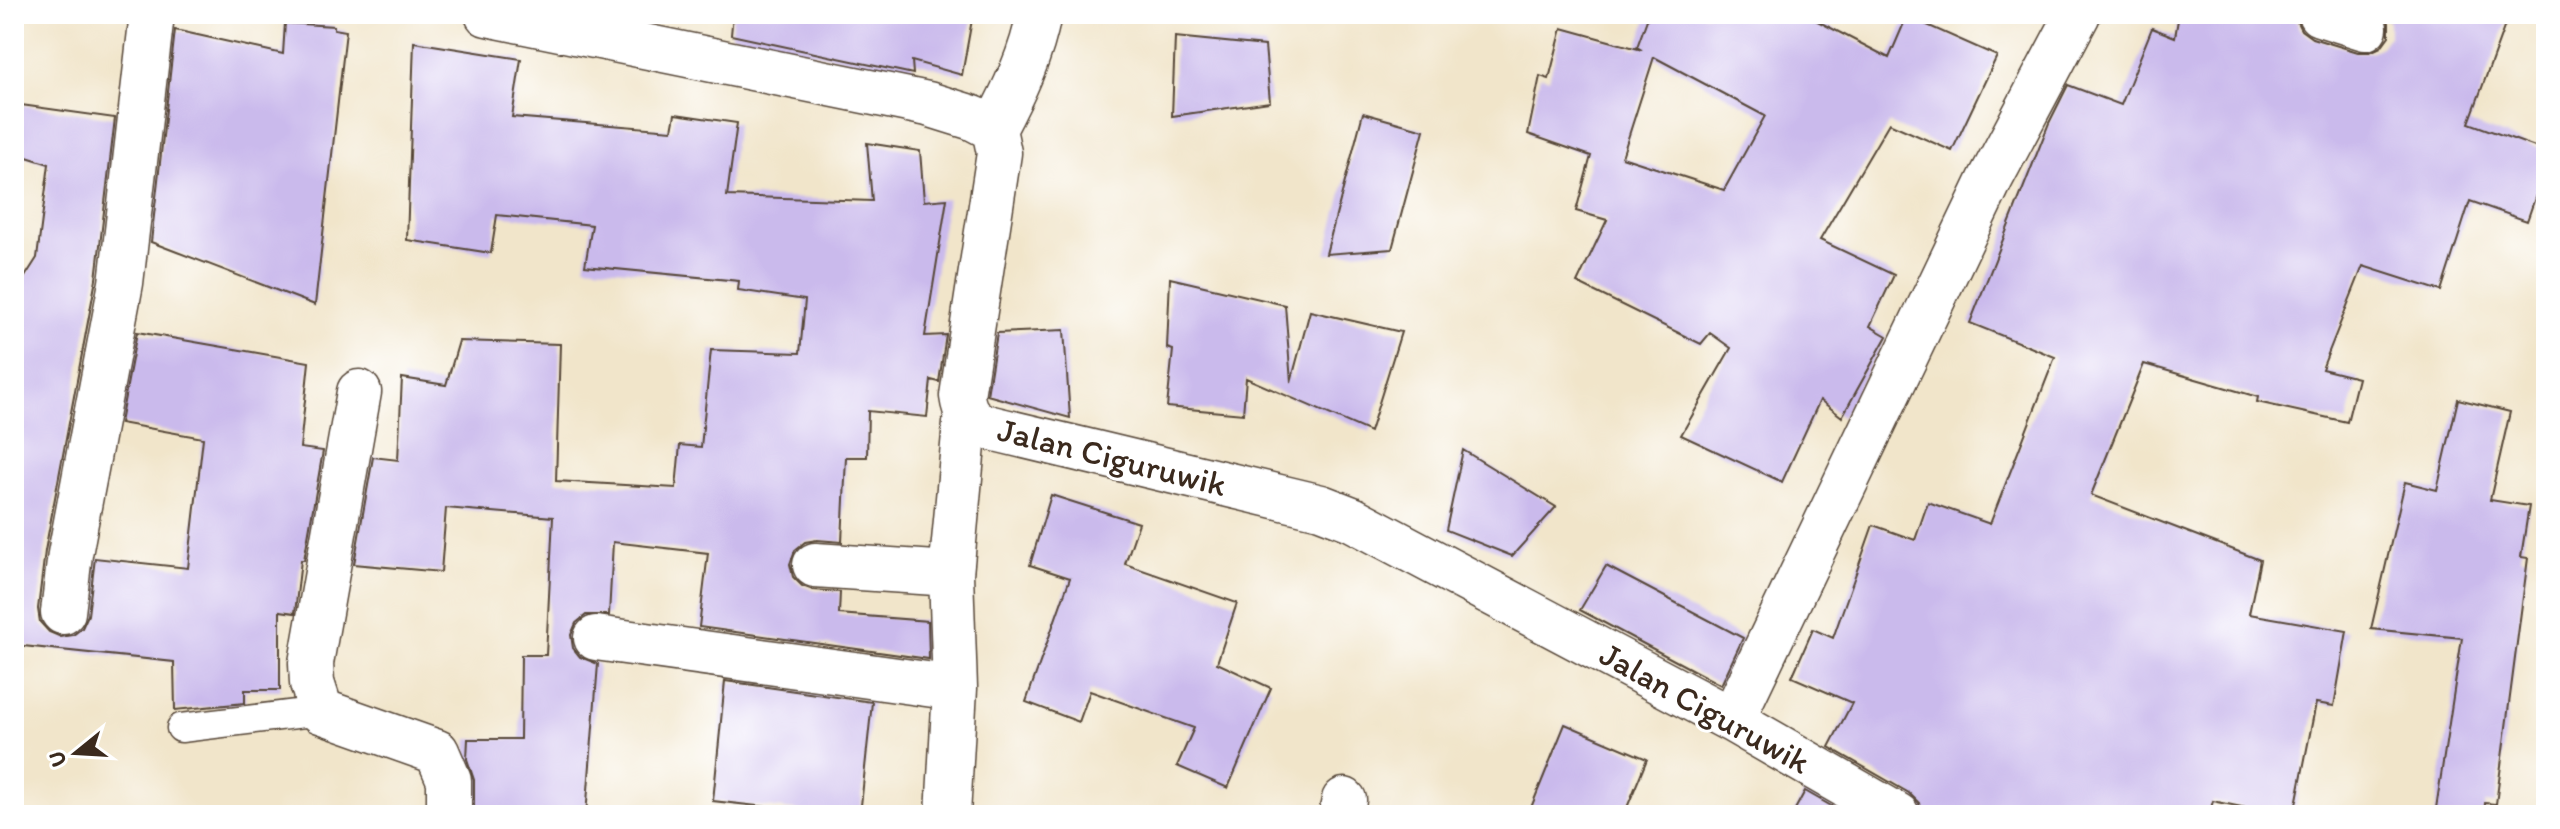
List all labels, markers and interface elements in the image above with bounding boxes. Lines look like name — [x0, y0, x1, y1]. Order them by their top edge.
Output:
street label: Jalan Ciguruwik — [994, 409, 1231, 505]
street label: Jalan Ciguruwik — [1593, 633, 1818, 783]
north arrow — [36, 713, 116, 793]
text: U — [42, 748, 73, 770]

